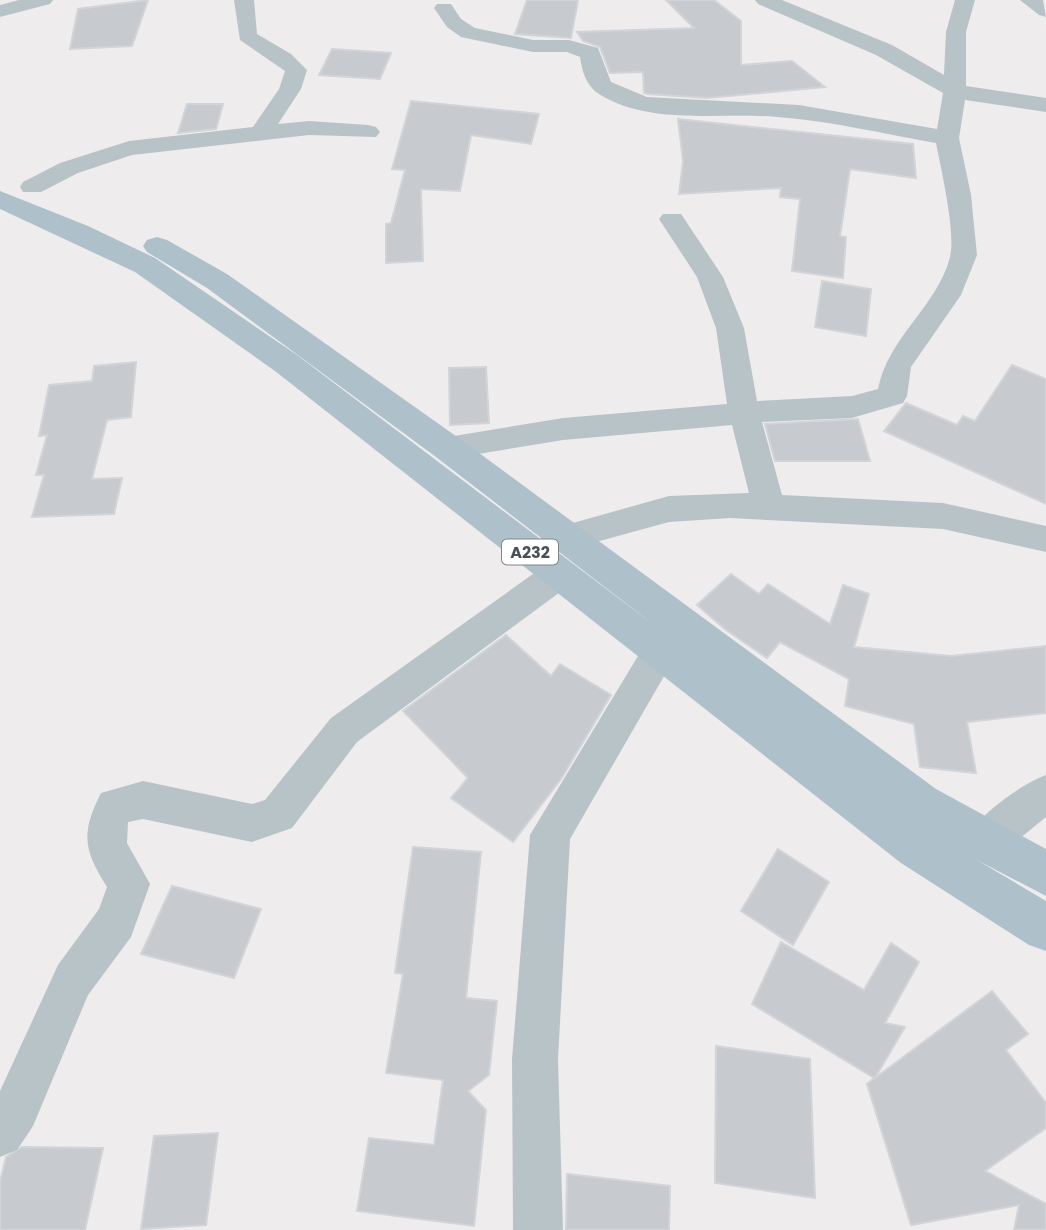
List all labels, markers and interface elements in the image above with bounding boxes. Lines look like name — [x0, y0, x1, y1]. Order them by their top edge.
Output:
road number: A232 — [502, 540, 558, 565]

